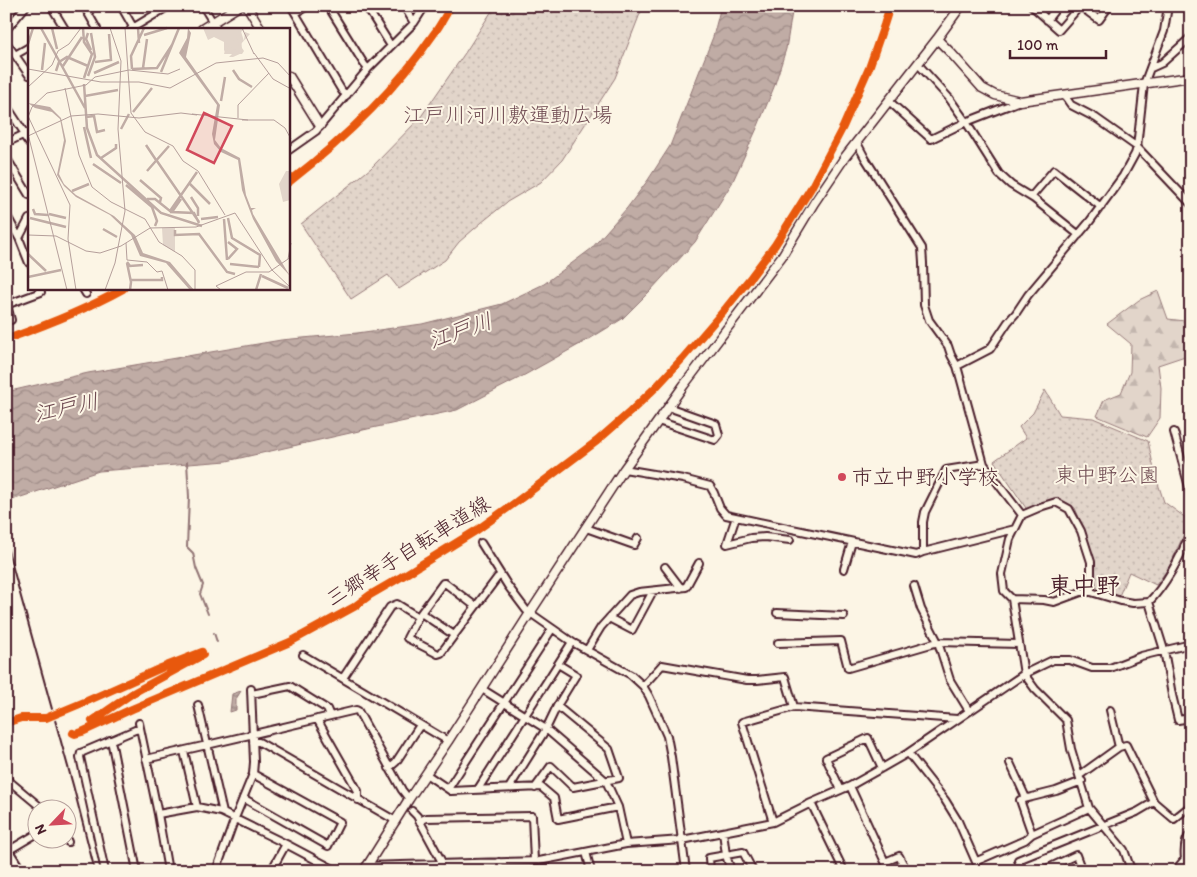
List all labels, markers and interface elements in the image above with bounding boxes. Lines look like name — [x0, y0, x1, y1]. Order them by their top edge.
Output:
inset map — [28, 28, 290, 290]
scale bar — [1010, 28, 1106, 60]
text: 100 m — [1017, 36, 1059, 54]
park label: 江戸川河川敷運動広場 — [403, 102, 613, 127]
water label: 江戸川 — [425, 307, 496, 354]
water label: 江戸川 — [31, 387, 101, 428]
park label: 東中野公園 — [1055, 462, 1160, 487]
place label: 市立中野小学校 — [852, 464, 999, 489]
marker: 市立中野小学校 — [836, 471, 848, 483]
street label: 三郷幸手自転車道線 — [321, 490, 494, 611]
district label: 東中野 — [1048, 571, 1120, 600]
north arrow — [28, 800, 78, 850]
text: N — [31, 821, 50, 837]

